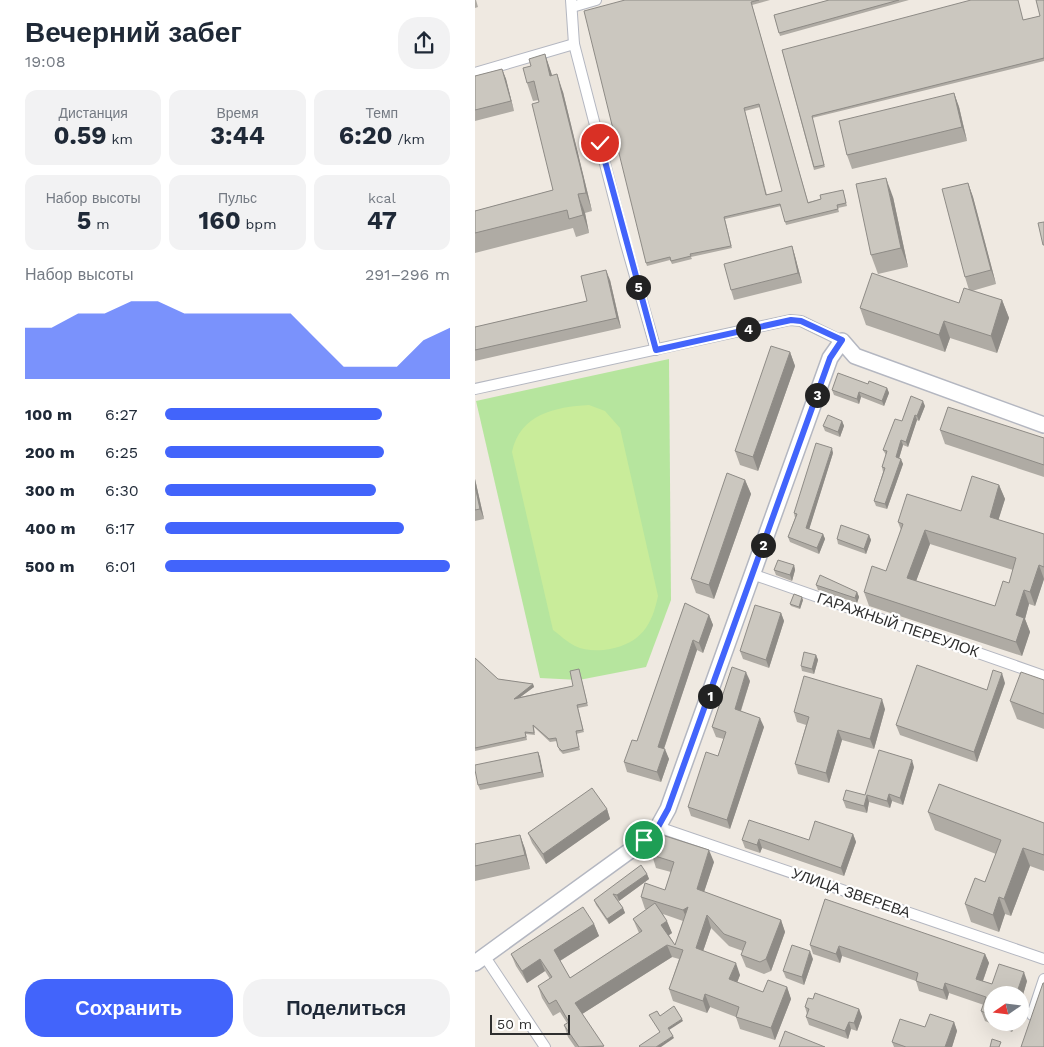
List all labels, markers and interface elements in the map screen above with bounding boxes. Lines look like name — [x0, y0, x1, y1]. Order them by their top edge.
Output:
text: Вечерний забег — [25, 16, 242, 49]
button: share — [398, 17, 450, 69]
text: 19:08 — [25, 52, 66, 71]
text: Дистанция — [58, 105, 128, 121]
text: Время — [216, 105, 259, 121]
text: Темп — [365, 105, 398, 121]
text: 0.59 — [54, 121, 107, 150]
text: 3:44 — [210, 121, 265, 150]
text: 6:20 — [339, 121, 393, 150]
pin — [579, 122, 621, 164]
icon: check — [586, 129, 614, 157]
text: km — [107, 131, 133, 147]
text: /km — [393, 131, 425, 147]
text: Набор высоты — [46, 190, 141, 206]
text: Пульс — [218, 190, 257, 206]
text: kcal — [368, 190, 396, 206]
text: 5 — [77, 206, 91, 235]
text: 160 — [199, 206, 241, 235]
text: 47 — [367, 206, 397, 235]
text: m — [91, 216, 110, 232]
text: bpm — [241, 216, 276, 232]
text: Набор высоты — [25, 265, 133, 284]
text: 291–296 m — [365, 265, 450, 284]
pin: 5 — [625, 274, 651, 300]
text: 5 — [634, 279, 643, 295]
pin: 4 — [735, 316, 761, 342]
text: 4 — [744, 321, 753, 337]
pin: 3 — [805, 382, 829, 408]
text: 3 — [813, 387, 822, 403]
text: 100 m — [25, 405, 72, 424]
text: 6:27 — [105, 405, 137, 424]
text: 200 m — [25, 443, 75, 462]
text: 6:25 — [105, 443, 138, 462]
text: 300 m — [25, 481, 75, 500]
text: 6:30 — [105, 481, 139, 500]
text: 400 m — [25, 519, 76, 538]
text: 6:17 — [105, 519, 135, 538]
pin: 2 — [751, 532, 775, 558]
text: 2 — [759, 537, 768, 553]
text: 500 m — [25, 557, 75, 576]
text: 6:01 — [105, 557, 136, 576]
street label: ГАРАЖНЫЙ ПЕРЕУЛОК — [815, 589, 982, 661]
pin: 1 — [697, 684, 723, 708]
text: 1 — [707, 688, 714, 704]
pin — [623, 819, 665, 861]
icon: arrive — [630, 826, 658, 854]
street label: УЛИЦА ЗВЕРЕВА — [789, 864, 913, 922]
button: Сохранить — [25, 979, 233, 1037]
button: Поделиться — [243, 979, 450, 1037]
north arrow — [984, 986, 1029, 1031]
map controls — [984, 986, 1029, 1031]
scale bar — [490, 1012, 570, 1035]
text: 50 m — [497, 1016, 532, 1032]

